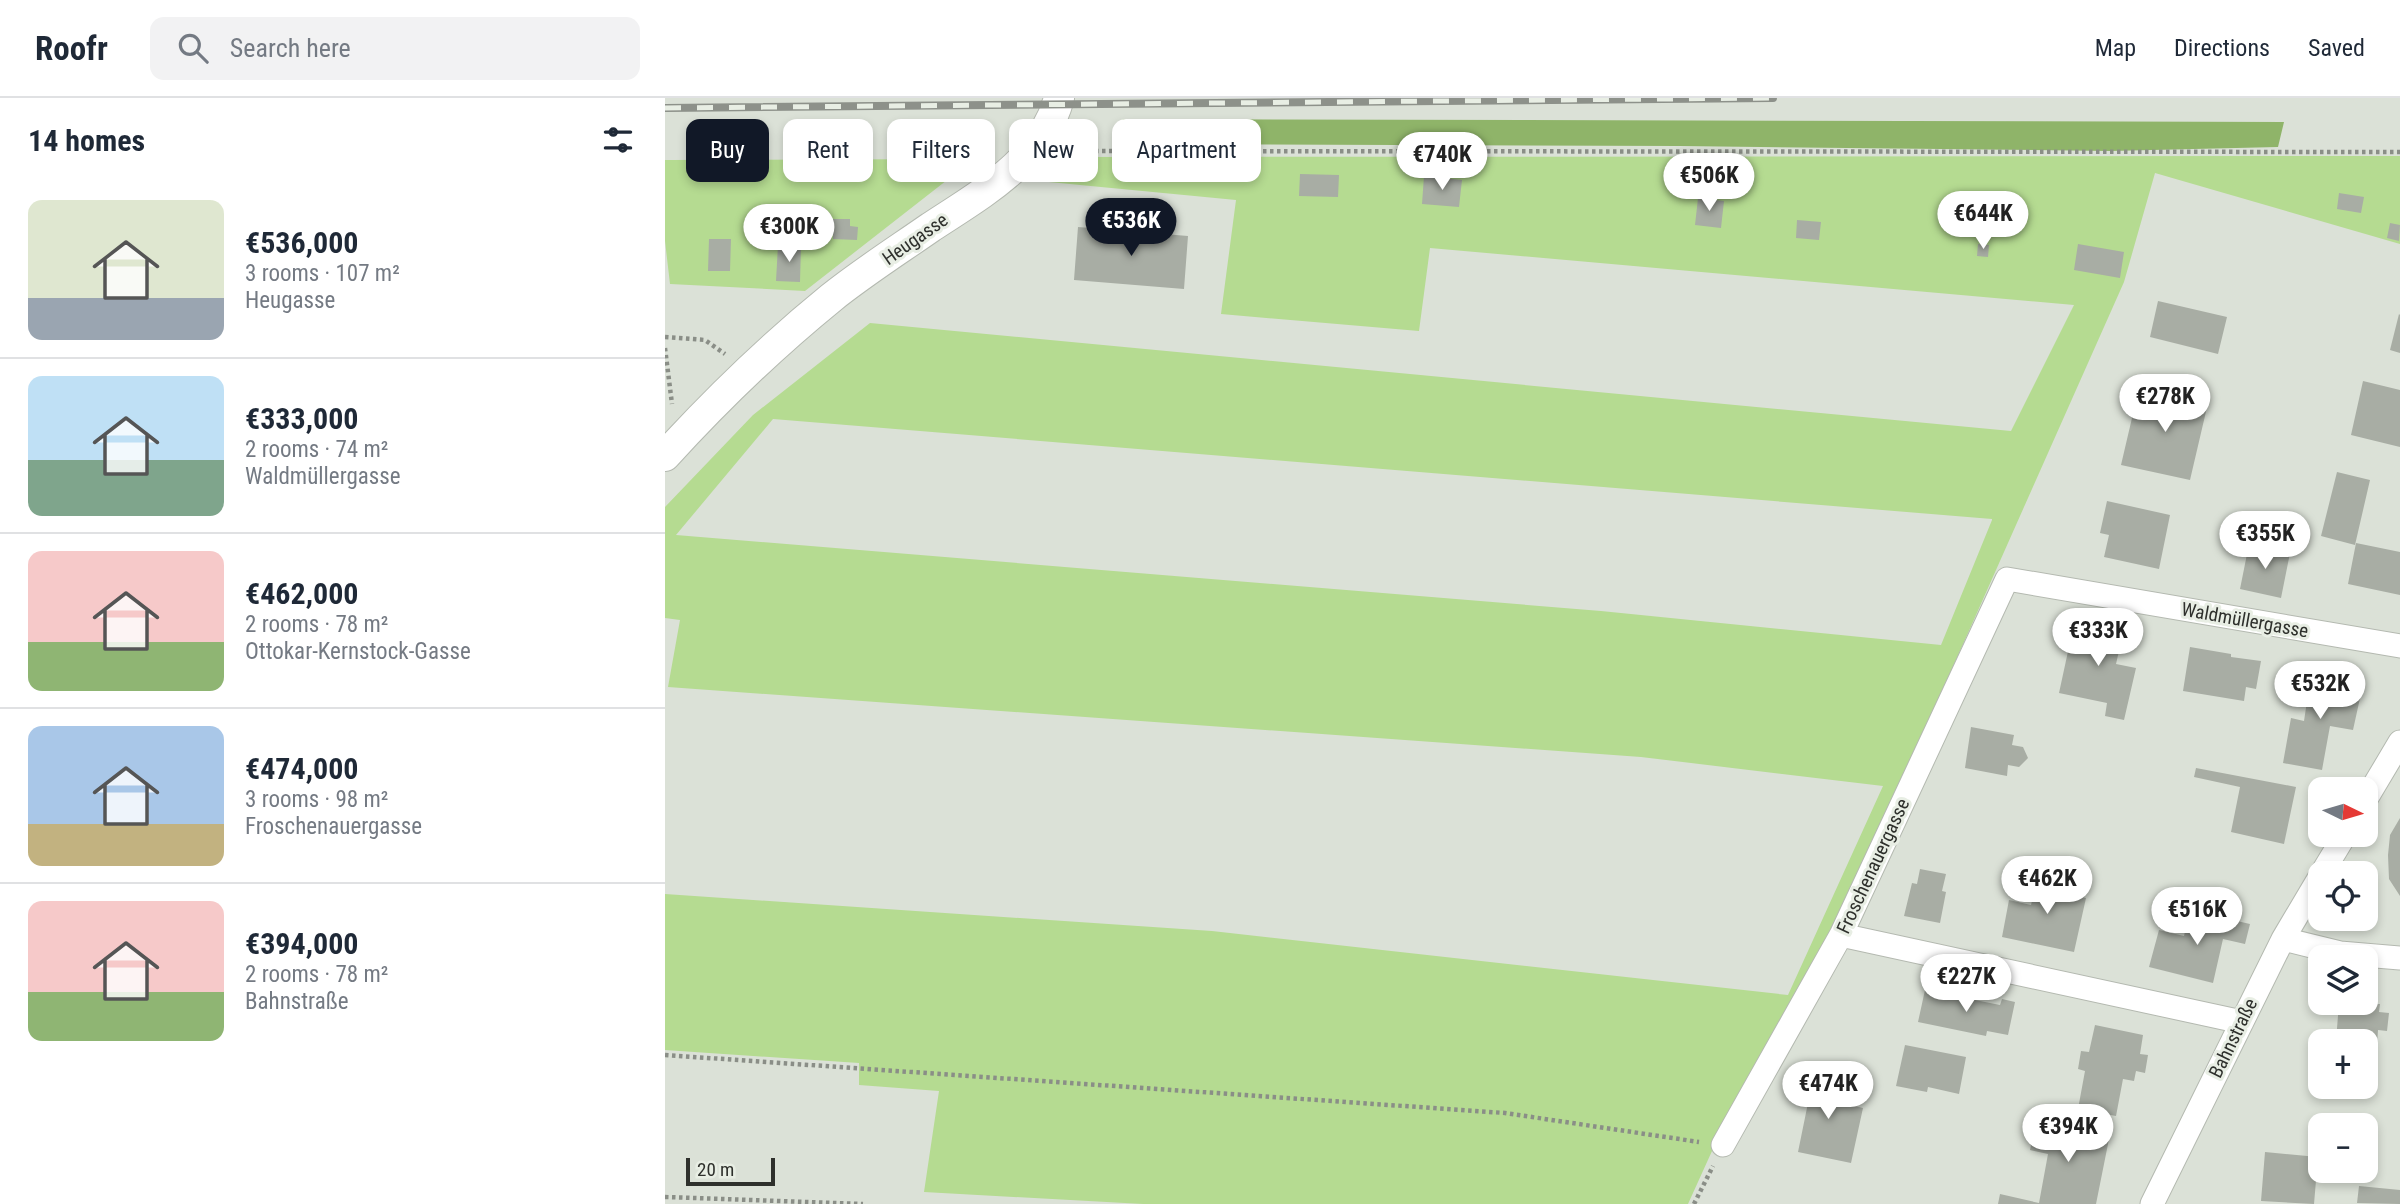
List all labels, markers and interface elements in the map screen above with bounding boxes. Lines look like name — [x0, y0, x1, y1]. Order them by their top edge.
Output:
search box — [150, 17, 640, 80]
text: Roofr — [35, 29, 108, 68]
icon: search — [174, 29, 212, 67]
text: Search here — [230, 33, 351, 63]
text: Map — [2095, 34, 2136, 62]
text: Directions — [2174, 34, 2270, 62]
text: Saved — [2308, 34, 2365, 62]
chip: Buy — [686, 119, 769, 182]
chip: Rent — [783, 119, 873, 182]
chip: Filters — [887, 119, 995, 182]
chip: New — [1009, 119, 1098, 182]
chip: Apartment — [1112, 119, 1261, 182]
icon: filters — [599, 121, 637, 159]
text: 14 homes — [28, 123, 145, 158]
pin: €740K — [1393, 132, 1491, 192]
text: €740K — [1412, 141, 1472, 168]
pin: €506K — [1660, 153, 1758, 213]
text: €506K — [1679, 162, 1739, 189]
pin: €644K — [1934, 192, 2032, 251]
pin: €536K — [1082, 198, 1180, 258]
text: €644K — [1953, 200, 2013, 227]
pin: €300K — [740, 204, 838, 264]
text: €536K — [1101, 207, 1161, 234]
street label: Heugasse — [878, 208, 952, 270]
text: €300K — [759, 213, 819, 240]
text: €536,000 — [245, 225, 358, 260]
icon: home — [84, 228, 168, 312]
text: 3 rooms · 107 m² — [245, 260, 400, 287]
text: Heugasse — [245, 287, 335, 314]
pin: €278K — [2116, 374, 2214, 434]
text: €278K — [2135, 383, 2195, 410]
text: €333,000 — [245, 401, 358, 436]
icon: home — [84, 404, 168, 488]
text: 2 rooms · 74 m² — [245, 436, 388, 463]
text: Waldmüllergasse — [245, 463, 401, 490]
pin: €355K — [2216, 512, 2314, 571]
text: €355K — [2235, 520, 2295, 547]
text: €462,000 — [245, 576, 358, 611]
icon: home — [84, 579, 168, 663]
street label: Waldmüllergasse — [2180, 598, 2310, 642]
pin: €333K — [2049, 608, 2147, 668]
text: 2 rooms · 78 m² — [245, 611, 388, 638]
text: €333K — [2068, 617, 2128, 644]
text: Ottokar-Kernstock-Gasse — [245, 638, 471, 665]
pin: €532K — [2271, 662, 2369, 721]
text: €532K — [2290, 670, 2350, 697]
text: €474,000 — [245, 751, 358, 786]
icon: home — [84, 754, 168, 838]
north arrow — [2308, 777, 2378, 847]
map controls — [2308, 777, 2378, 1183]
text: 3 rooms · 98 m² — [245, 786, 388, 813]
street label: Froschenauergasse — [1832, 795, 1914, 937]
text: Froschenauergasse — [245, 813, 422, 840]
pin: €462K — [1998, 856, 2096, 916]
button: locate — [2308, 861, 2378, 931]
text: €462K — [2017, 865, 2077, 892]
pin: €516K — [2148, 888, 2246, 947]
text: €516K — [2167, 896, 2227, 923]
text: €394,000 — [245, 926, 358, 961]
icon: home — [84, 929, 168, 1013]
button: layers — [2308, 945, 2378, 1015]
pin: €227K — [1917, 954, 2015, 1014]
text: 2 rooms · 78 m² — [245, 961, 388, 988]
text: €227K — [1936, 963, 1996, 990]
text: Bahnstraße — [245, 988, 348, 1015]
street label: Bahnstraße — [2204, 994, 2262, 1081]
button: + — [2308, 1029, 2378, 1099]
pin: €474K — [1779, 1062, 1877, 1121]
text: €474K — [1798, 1070, 1858, 1097]
pin: €394K — [2019, 1104, 2117, 1164]
text: €394K — [2038, 1113, 2098, 1140]
button: − — [2308, 1113, 2378, 1183]
scale bar — [686, 1155, 775, 1187]
text: 20 m — [697, 1158, 734, 1181]

